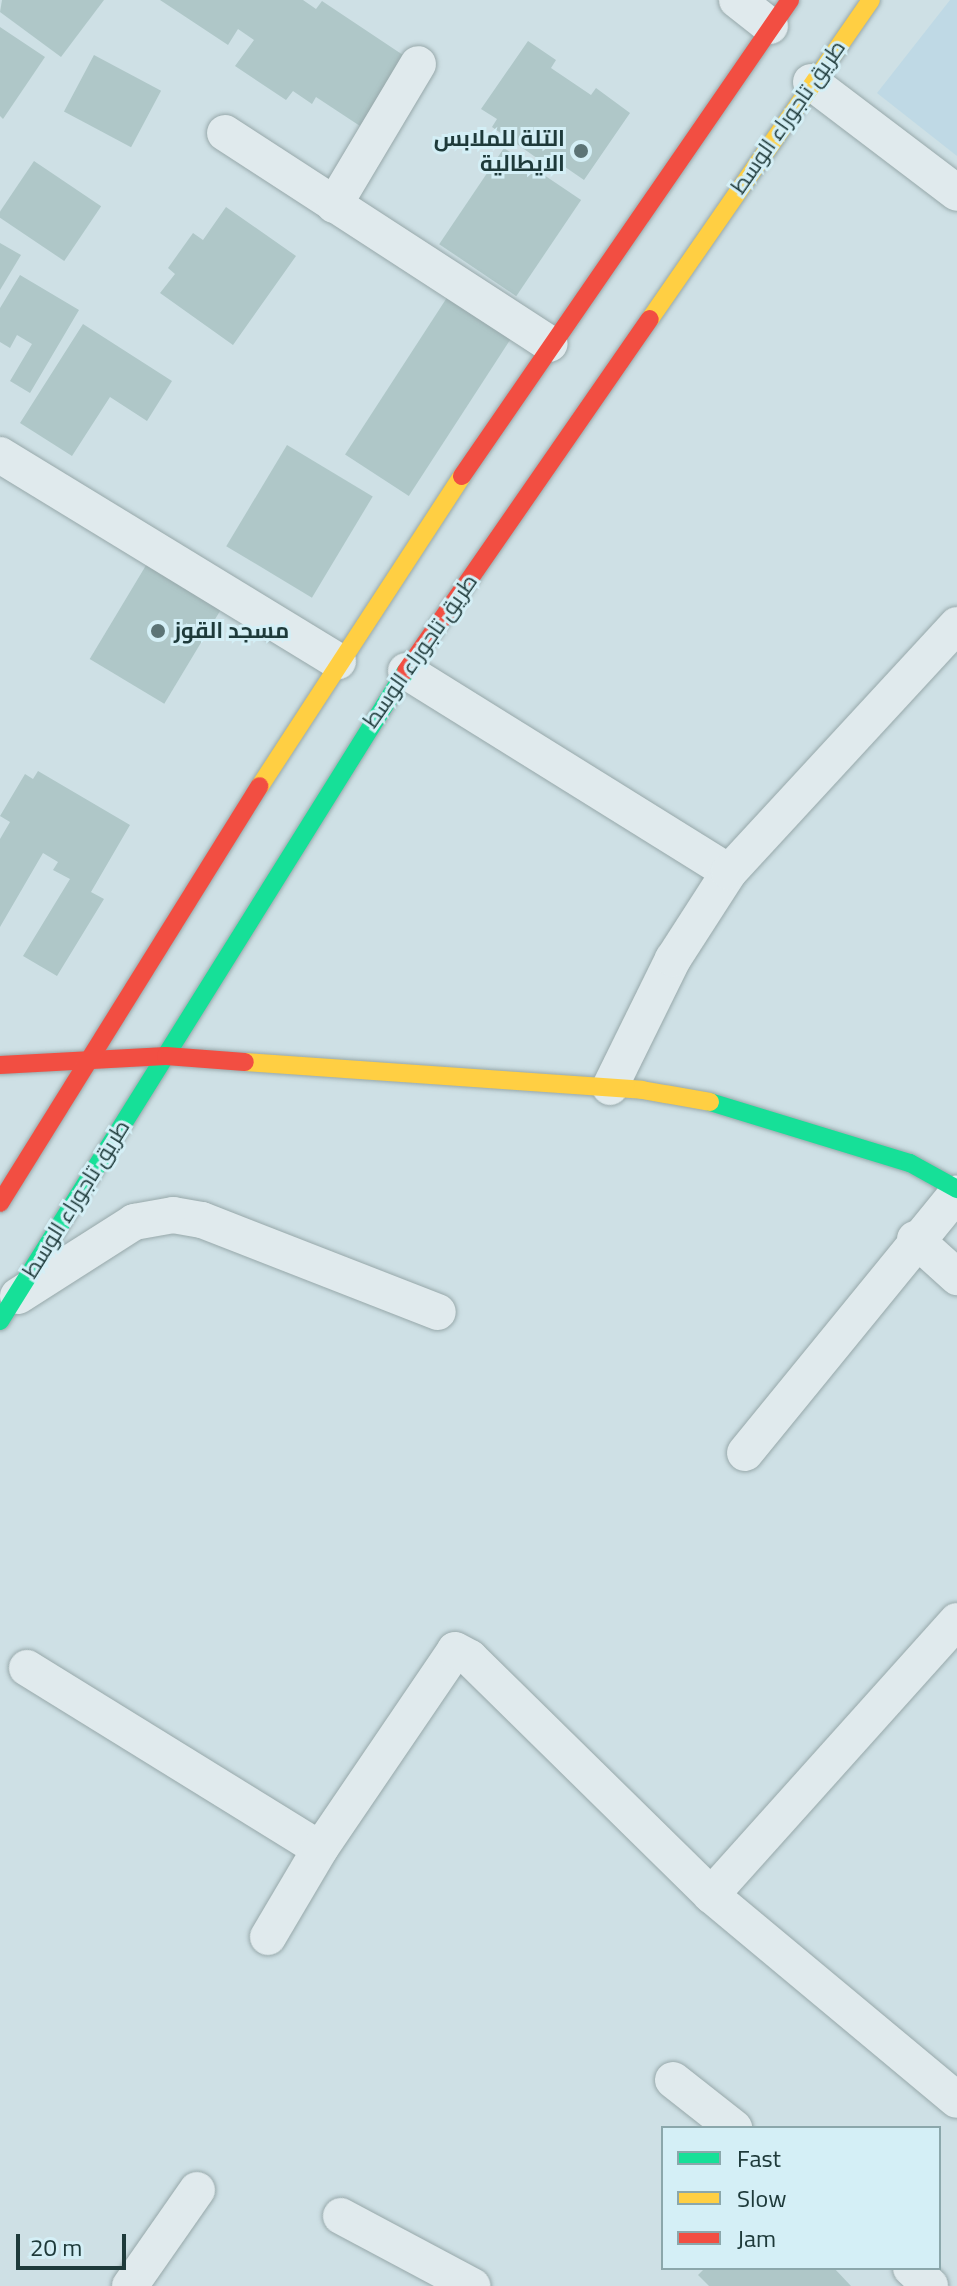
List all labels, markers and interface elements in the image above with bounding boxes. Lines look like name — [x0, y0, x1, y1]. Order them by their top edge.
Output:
street label: طريق تاجوراء الوسط — [725, 35, 851, 199]
place label: التلة للملابس الايطالية — [434, 125, 565, 176]
marker: التلة للملابس الايطالية — [572, 142, 590, 160]
street label: طريق تاجوراء الوسط — [357, 569, 483, 733]
place label: مسجد القوز — [174, 618, 289, 644]
marker: مسجد القوز — [149, 622, 167, 640]
street label: طريق تاجوراء الوسط — [17, 1115, 135, 1283]
legend — [661, 2126, 941, 2270]
text: Fast — [737, 2136, 781, 2181]
text: Slow — [737, 2176, 786, 2221]
text: Jam — [737, 2216, 776, 2261]
scale bar — [20, 2218, 130, 2268]
text: 20 m — [30, 2225, 82, 2270]

